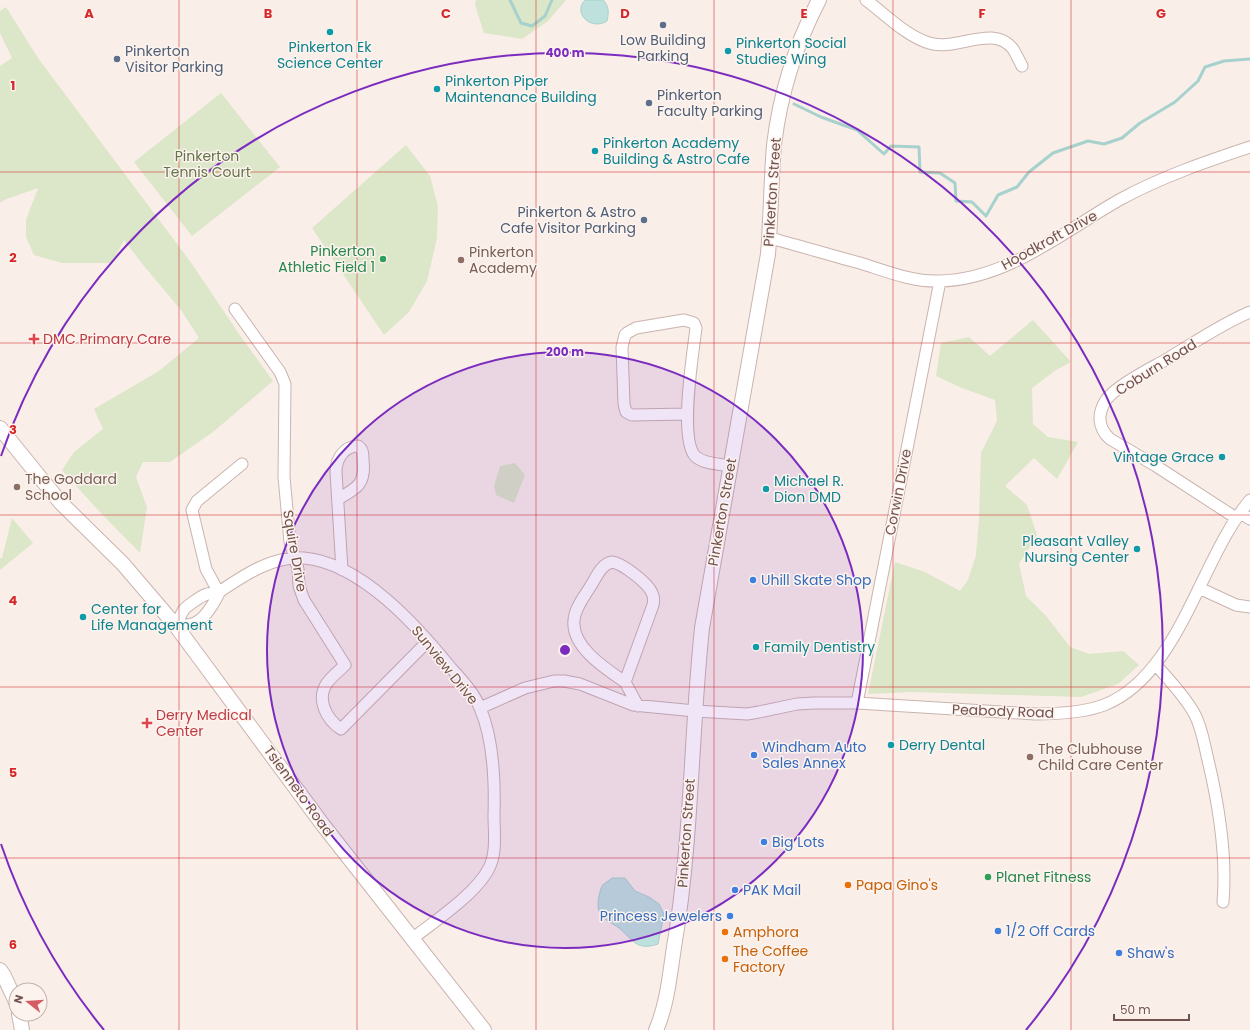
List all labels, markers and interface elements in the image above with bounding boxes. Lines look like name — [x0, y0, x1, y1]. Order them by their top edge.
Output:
text: A — [84, 4, 94, 23]
text: B — [264, 4, 273, 23]
text: C — [441, 4, 451, 23]
text: D — [620, 4, 630, 23]
text: E — [800, 4, 808, 23]
text: F — [978, 4, 986, 23]
text: G — [1156, 4, 1166, 23]
marker: Low Building Parking — [658, 20, 668, 30]
marker: Pinkerton Ek Science Center — [325, 27, 335, 37]
place label: Low Building Parking — [620, 30, 706, 66]
place label: Pinkerton Social Studies Wing — [736, 33, 846, 69]
place label: Pinkerton Ek Science Center — [277, 37, 383, 73]
place label: Pinkerton Visitor Parking — [125, 41, 224, 77]
text: 400 m — [545, 44, 585, 61]
marker: Pinkerton Social Studies Wing — [723, 46, 733, 56]
marker: Pinkerton Visitor Parking — [112, 54, 122, 64]
place label: Pinkerton Piper Maintenance Building — [445, 71, 597, 107]
text: 1 — [11, 76, 15, 95]
marker: Pinkerton Piper Maintenance Building — [432, 84, 442, 94]
place label: Pinkerton Faculty Parking — [657, 85, 763, 121]
marker: Pinkerton Faculty Parking — [644, 98, 654, 108]
place label: Pinkerton Academy Building & Astro Cafe — [603, 133, 750, 169]
street label: Pinkerton Street — [758, 137, 786, 247]
park label: Pinkerton Tennis Court — [163, 146, 251, 182]
marker: Pinkerton Academy Building & Astro Cafe — [590, 146, 600, 156]
place label: Pinkerton & Astro Cafe Visitor Parking — [500, 202, 636, 238]
street label: Hoodkroft Drive — [997, 205, 1101, 275]
marker: Pinkerton & Astro Cafe Visitor Parking — [639, 215, 649, 225]
place label: Pinkerton Athletic Field 1 — [278, 241, 375, 277]
place label: Pinkerton Academy — [469, 242, 537, 278]
text: 2 — [9, 248, 17, 267]
marker: Pinkerton Athletic Field 1 — [378, 254, 388, 264]
marker: Pinkerton Academy — [456, 255, 466, 265]
place label: DMC Primary Care — [43, 329, 171, 349]
marker: DMC Primary Care — [28, 333, 40, 345]
street label: Coburn Road — [1111, 334, 1201, 400]
text: 200 m — [546, 343, 584, 360]
text: 3 — [9, 420, 17, 439]
street label: Corwin Drive — [880, 447, 916, 537]
place label: Vintage Grace — [1113, 447, 1214, 467]
marker: Vintage Grace — [1217, 452, 1227, 462]
street label: Pinkerton Street — [703, 456, 741, 568]
place label: The Goddard School — [25, 469, 117, 505]
place label: Michael R. Dion DMD — [774, 471, 844, 507]
marker: The Goddard School — [12, 482, 22, 492]
marker: Michael R. Dion DMD — [761, 484, 771, 494]
street label: Squire Drive — [278, 508, 312, 594]
place label: Pleasant Valley Nursing Center — [1022, 531, 1129, 567]
marker: Pleasant Valley Nursing Center — [1132, 544, 1142, 554]
place label: Uhill Skate Shop — [761, 570, 872, 590]
marker: Uhill Skate Shop — [748, 575, 758, 585]
text: 4 — [9, 591, 18, 610]
place label: Center for Life Management — [91, 599, 213, 635]
marker: Center for Life Management — [78, 612, 88, 622]
street label: Sunview Drive — [407, 621, 483, 709]
place label: Family Dentistry — [764, 637, 875, 657]
marker: Family Dentistry — [751, 642, 761, 652]
centre of rings — [558, 643, 572, 657]
street label: Peabody Road — [952, 699, 1054, 723]
place label: Derry Medical Center — [156, 705, 252, 741]
marker: Derry Medical Center — [141, 717, 153, 729]
place label: Derry Dental — [899, 735, 985, 755]
place label: Windham Auto Sales Annex — [762, 737, 867, 773]
place label: The Clubhouse Child Care Center — [1038, 739, 1163, 775]
marker: Derry Dental — [886, 740, 896, 750]
street label: Tsienneto Road — [259, 742, 339, 840]
marker: Windham Auto Sales Annex — [749, 750, 759, 760]
marker: The Clubhouse Child Care Center — [1025, 752, 1035, 762]
text: 5 — [9, 763, 17, 782]
street label: Pinkerton Street — [672, 778, 700, 888]
place label: Big Lots — [772, 832, 825, 852]
marker: Big Lots — [759, 837, 769, 847]
place label: Planet Fitness — [996, 867, 1091, 887]
marker: Planet Fitness — [983, 872, 993, 882]
place label: Papa Gino's — [856, 875, 938, 895]
place label: PAK Mail — [743, 880, 801, 900]
marker: Papa Gino's — [843, 880, 853, 890]
marker: PAK Mail — [730, 885, 740, 895]
place label: Princess Jewelers — [600, 906, 722, 926]
marker: Princess Jewelers — [725, 911, 735, 921]
place label: 1/2 Off Cards — [1006, 921, 1095, 941]
place label: Amphora — [733, 922, 799, 942]
marker: 1/2 Off Cards — [993, 926, 1003, 936]
marker: Amphora — [720, 927, 730, 937]
text: 6 — [9, 935, 17, 954]
place label: The Coffee Factory — [733, 941, 809, 977]
place label: Shaw's — [1127, 943, 1175, 963]
marker: Shaw's — [1114, 948, 1124, 958]
marker: The Coffee Factory — [720, 954, 730, 964]
north arrow — [8, 982, 48, 1022]
text: N — [10, 993, 27, 1005]
scale bar — [1114, 996, 1189, 1022]
text: 50 m — [1120, 1001, 1151, 1018]

